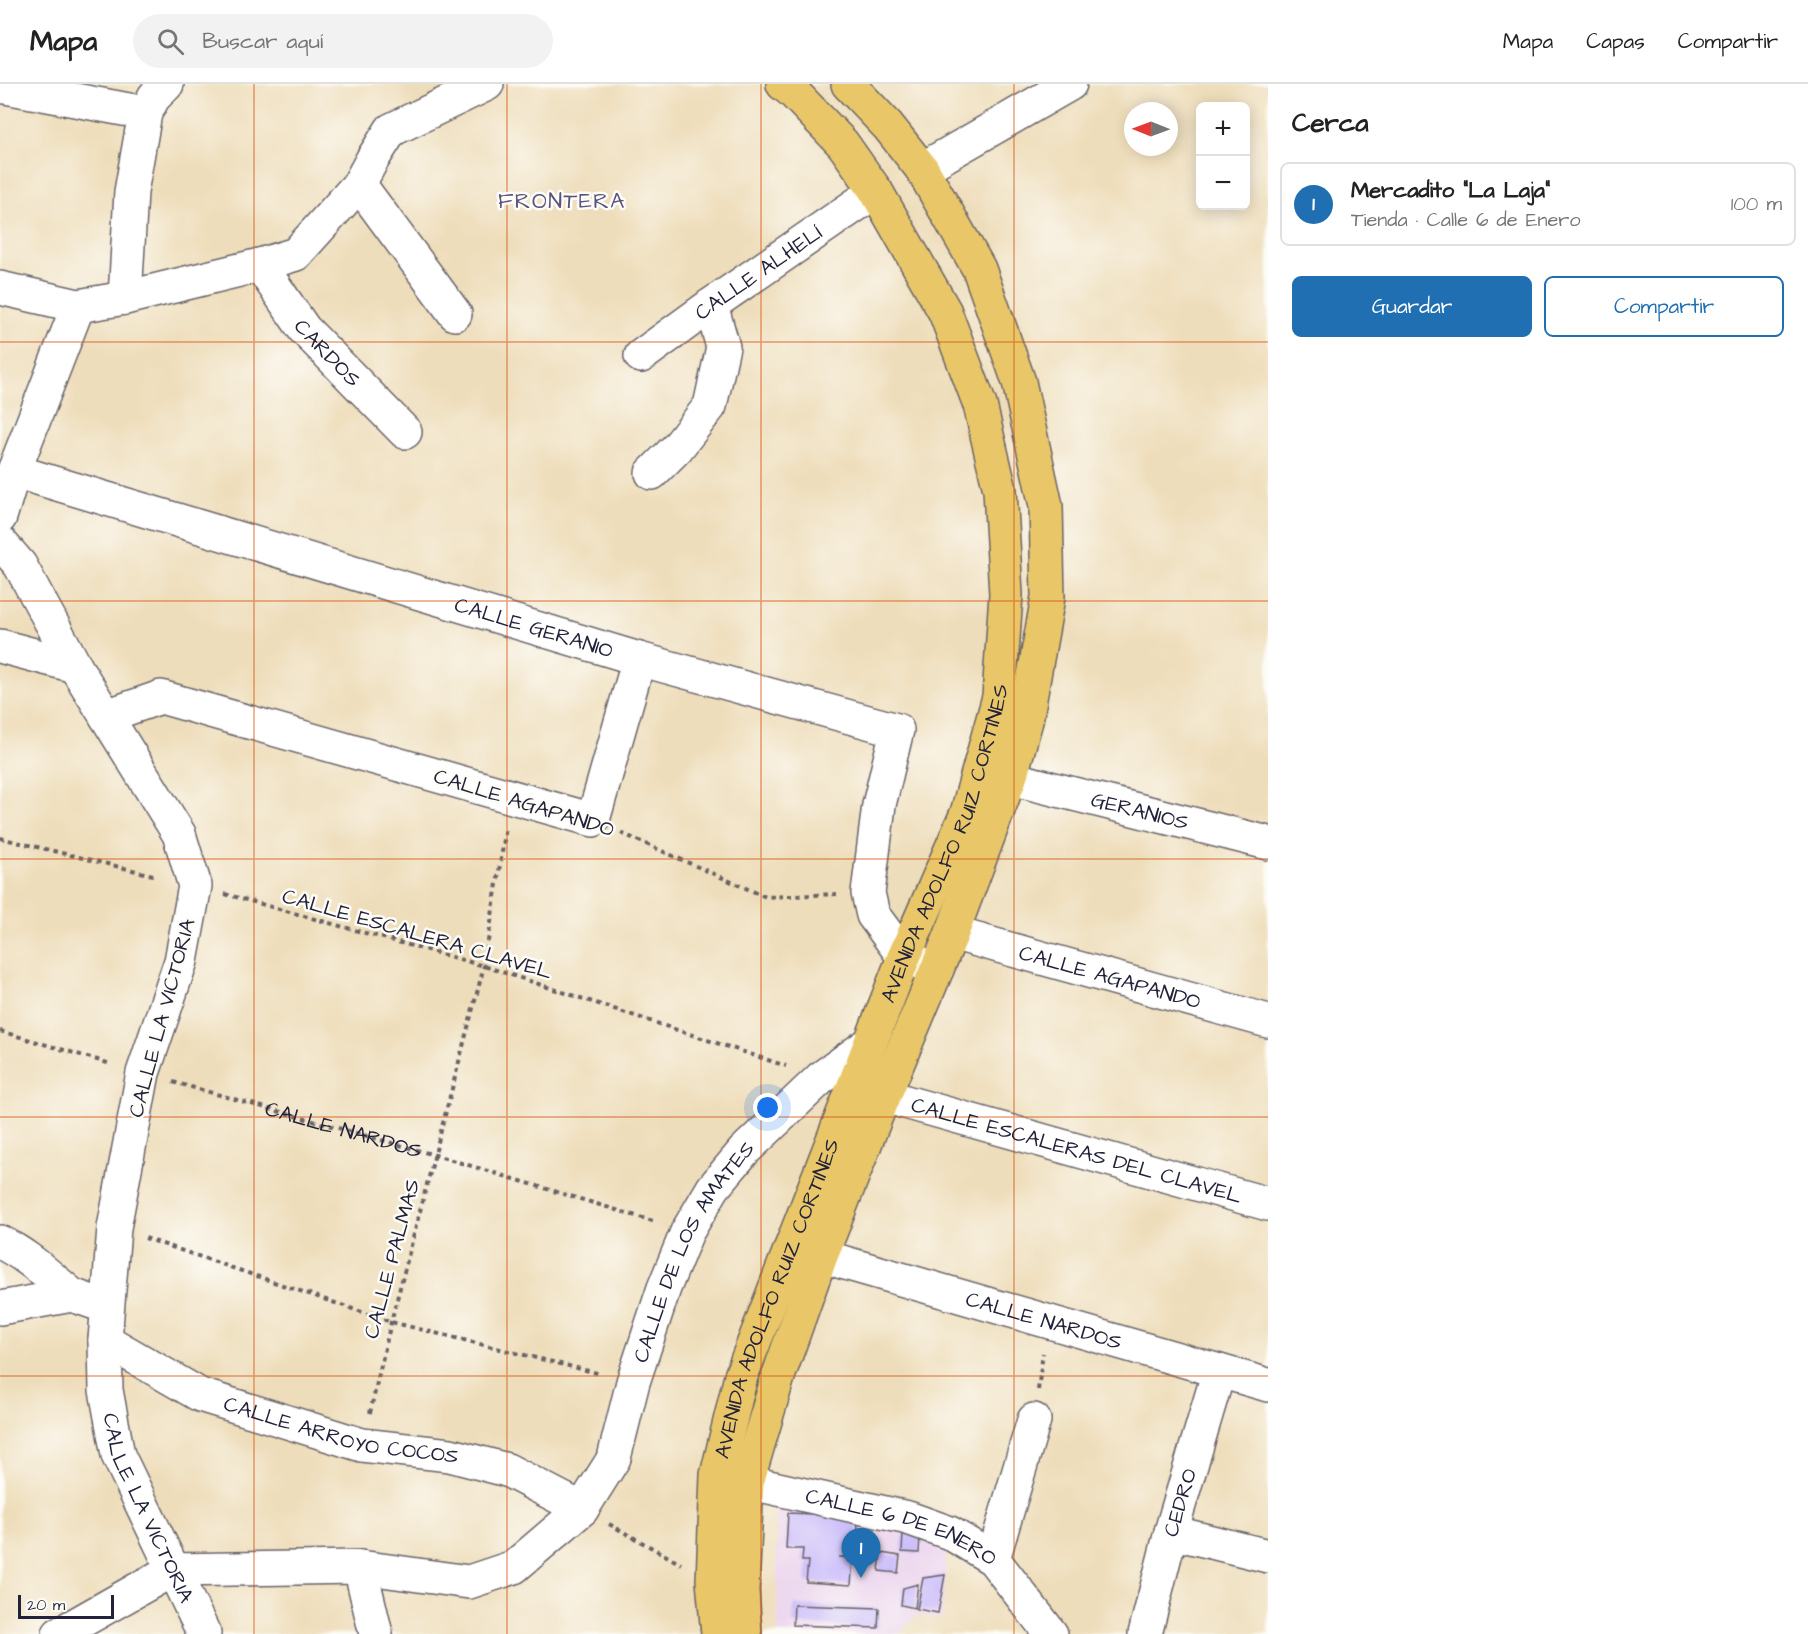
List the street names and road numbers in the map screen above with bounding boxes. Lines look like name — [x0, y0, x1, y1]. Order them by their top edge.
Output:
street label: CALLE ALHELÍ — [689, 218, 828, 327]
street label: CARDOS — [287, 313, 367, 393]
street label: CALLE GERANIO — [451, 590, 617, 665]
street label: AVENIDA ADOLFO RUIZ CORTINES — [873, 683, 1014, 1007]
street label: CALLE AGAPANDO — [430, 762, 618, 844]
street label: GERANIOS — [1088, 785, 1192, 837]
street label: CALLE ESCALERA CLAVEL — [279, 882, 556, 987]
street label: CALLE LA VICTORIA — [122, 915, 203, 1121]
street label: CALLE AGAPANDO — [1016, 938, 1204, 1016]
street label: CALLE ESCALERAS DEL CLAVEL — [908, 1090, 1245, 1211]
street label: CALLE NARDOS — [262, 1094, 425, 1165]
street label: CALLE DE LOS AMATES — [626, 1134, 761, 1366]
street label: AVENIDA ADOLFO RUIZ CORTINES — [707, 1134, 847, 1461]
street label: CALLE PALMAS — [357, 1176, 427, 1342]
street label: CALLE NARDOS — [962, 1284, 1125, 1357]
street label: CALLE ARROYO COCOS — [220, 1389, 462, 1471]
street label: CALLE LA VICTORIA — [96, 1411, 202, 1608]
street label: CEDRO — [1156, 1465, 1204, 1540]
street label: CALLE 6 DE ENERO — [803, 1481, 1002, 1573]

